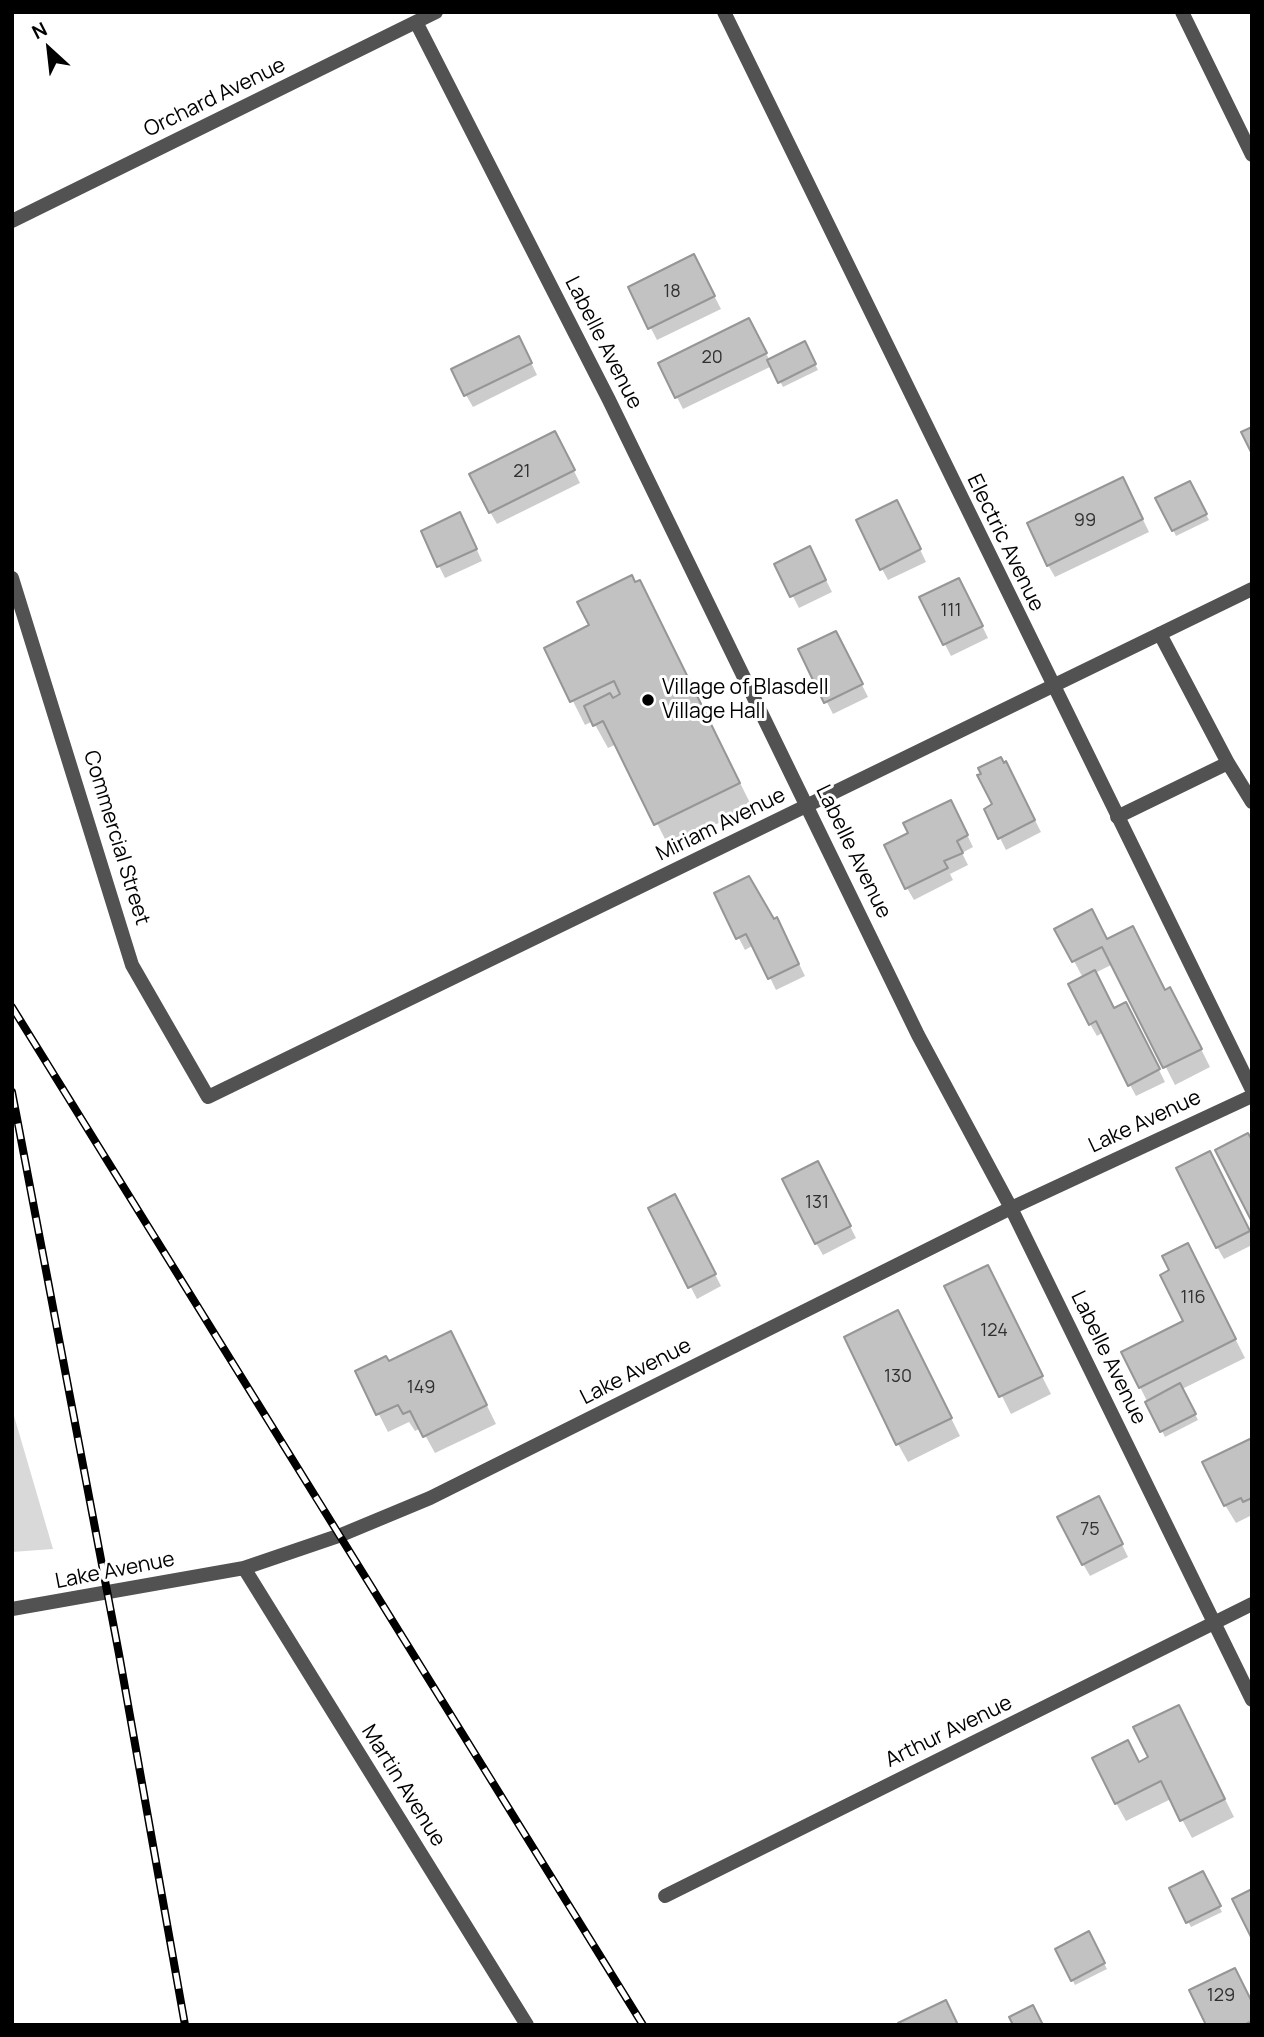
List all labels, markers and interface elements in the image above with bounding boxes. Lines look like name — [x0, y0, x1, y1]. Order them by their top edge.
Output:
north arrow — [14, 14, 84, 84]
text: N — [27, 16, 51, 45]
street label: Orchard Avenue — [140, 53, 290, 143]
street label: Labelle Avenue — [559, 273, 647, 413]
house number: 18 — [663, 281, 681, 303]
house number: 20 — [701, 347, 723, 369]
house number: 21 — [513, 461, 531, 483]
street label: Electric Avenue — [961, 470, 1049, 616]
house number: 99 — [1074, 510, 1096, 532]
house number: 111 — [940, 600, 962, 622]
place label: Village of Blasdell Village Hall — [662, 675, 829, 725]
marker: Village of Blasdell Village Hall — [640, 692, 656, 708]
street label: Commercial Street — [77, 748, 155, 928]
street label: Labelle Avenue — [810, 781, 896, 923]
street label: Miriam Avenue — [652, 783, 790, 867]
street label: Lake Avenue — [1085, 1085, 1205, 1159]
house number: 131 — [805, 1192, 829, 1214]
street label: Labelle Avenue — [1065, 1287, 1151, 1429]
house number: 116 — [1180, 1287, 1206, 1309]
house number: 124 — [980, 1320, 1008, 1342]
street label: Lake Avenue — [576, 1333, 696, 1411]
house number: 130 — [884, 1366, 912, 1388]
house number: 149 — [407, 1377, 435, 1399]
house number: 75 — [1080, 1519, 1100, 1541]
street label: Lake Avenue — [53, 1547, 177, 1595]
street label: Arthur Avenue — [882, 1690, 1016, 1774]
street label: Martin Avenue — [356, 1720, 450, 1852]
house number: 129 — [1207, 1985, 1235, 2007]

